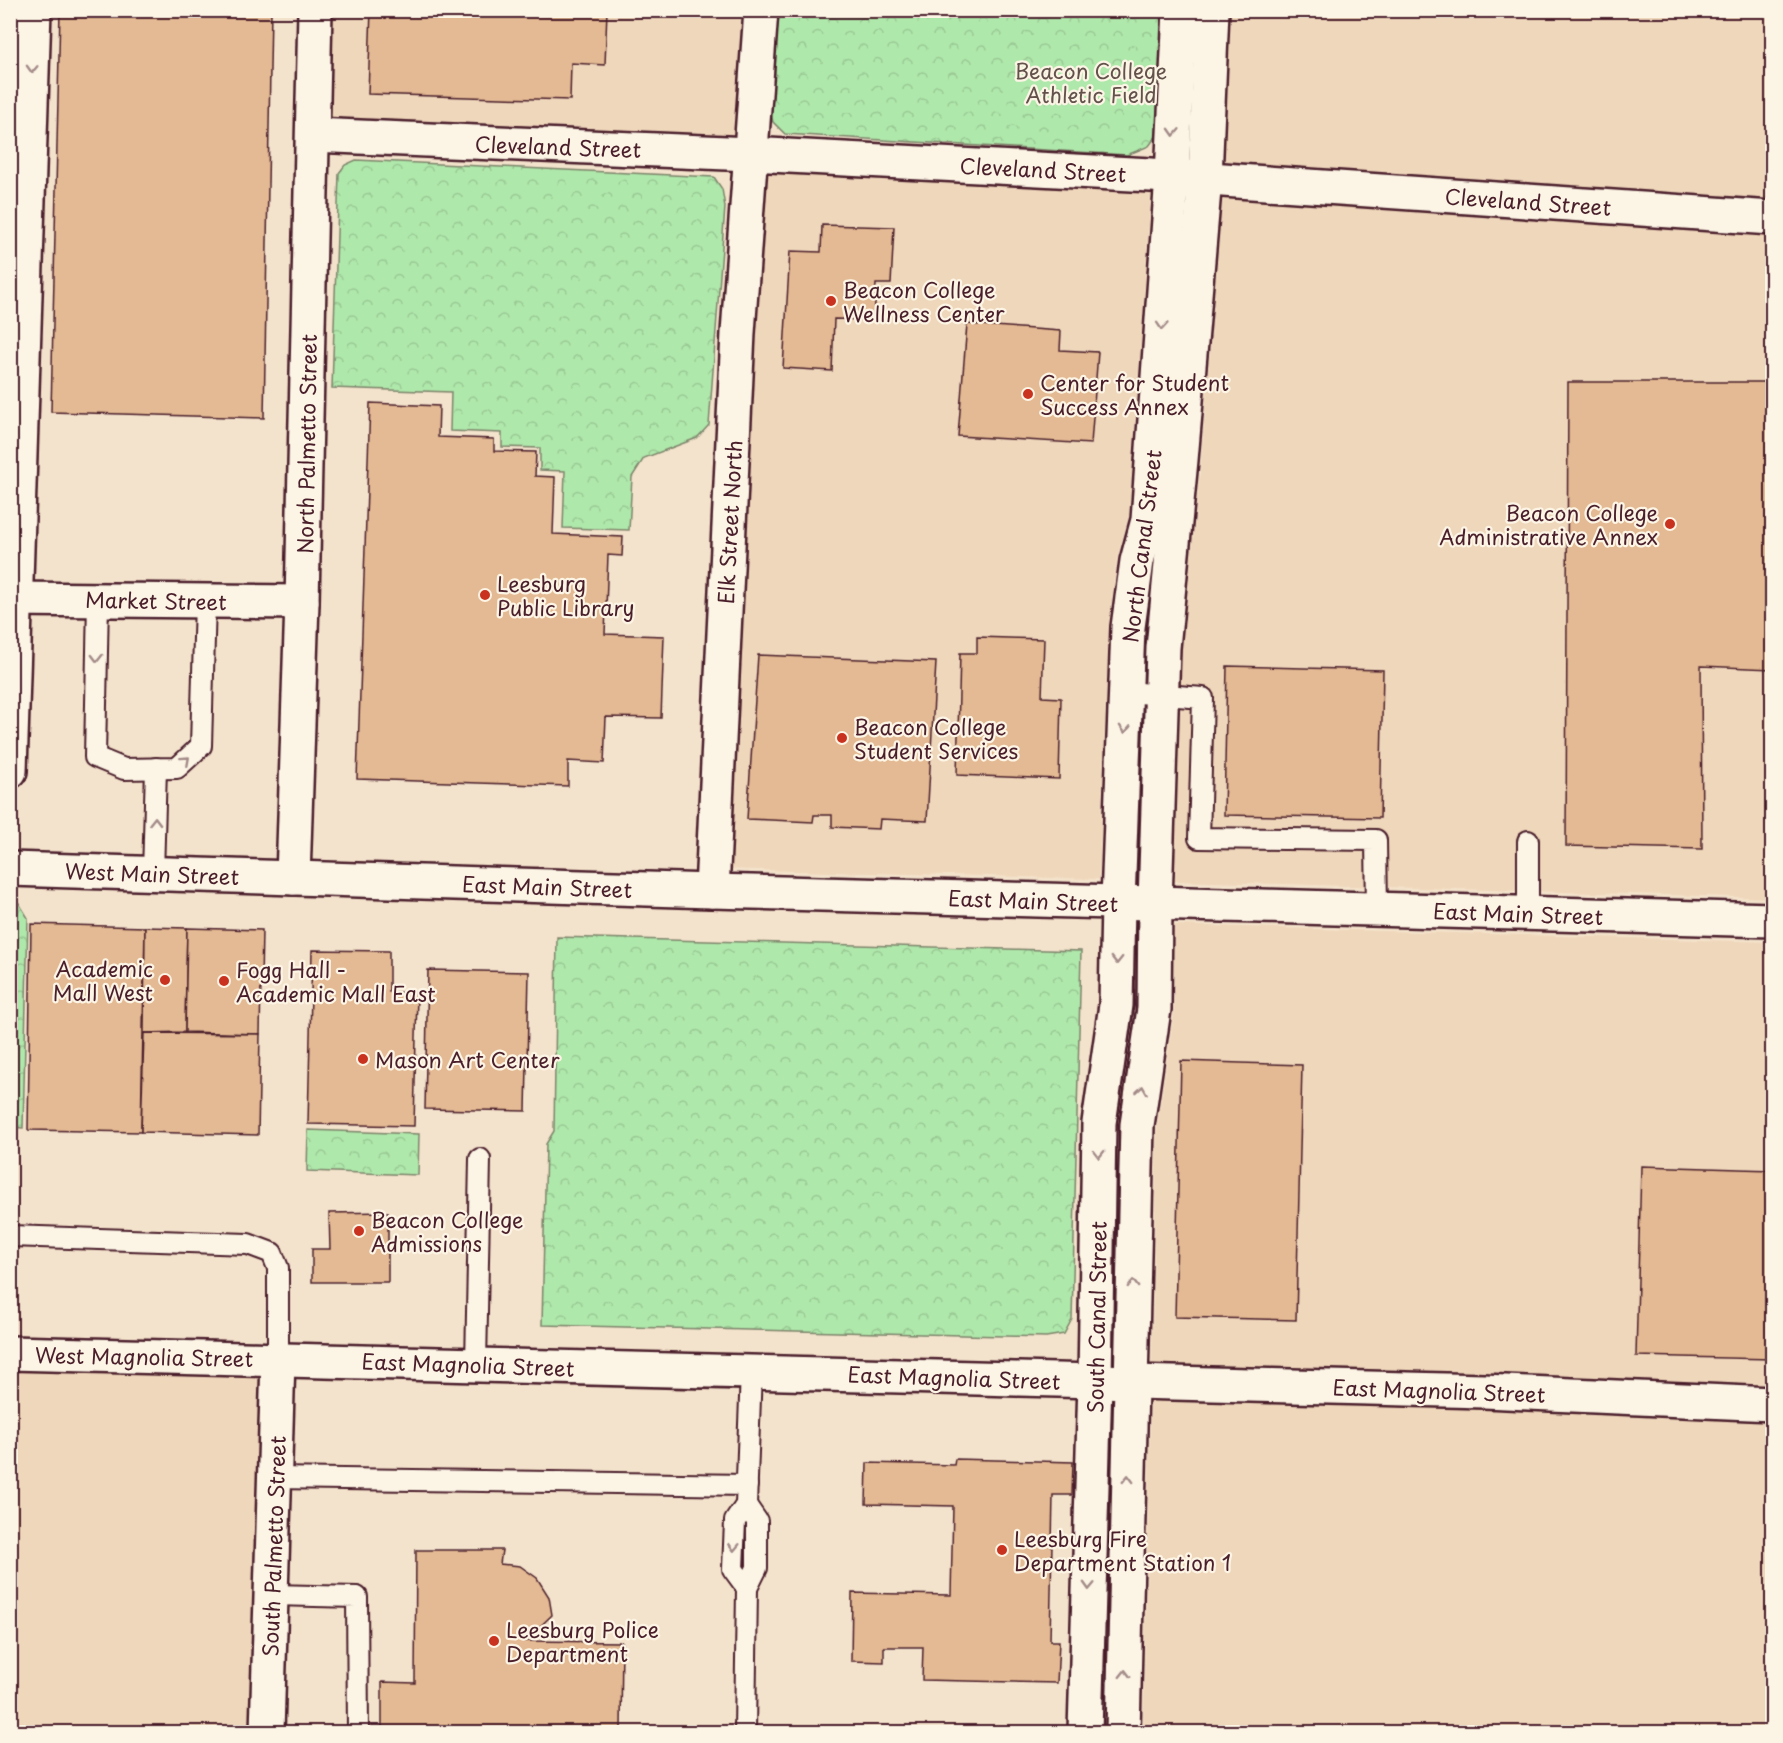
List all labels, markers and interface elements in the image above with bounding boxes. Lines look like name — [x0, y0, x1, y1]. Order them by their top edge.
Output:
park label: Beacon College Athletic Field — [1015, 54, 1167, 110]
one-way arrow — [26, 64, 38, 73]
street label: Cleveland Street — [474, 127, 642, 165]
one-way arrow — [1168, 127, 1181, 136]
street label: Cleveland Street — [959, 149, 1127, 189]
street label: Cleveland Street — [1444, 179, 1612, 223]
place label: Beacon College Wellness Center — [843, 273, 1005, 329]
marker: Beacon College Wellness Center — [824, 294, 838, 308]
one-way arrow — [1155, 322, 1168, 331]
street label: North Palmetto Street — [288, 334, 324, 554]
place label: Center for Student Success Annex — [1040, 366, 1229, 422]
marker: Center for Student Success Annex — [1021, 387, 1035, 401]
street label: Elk Street North — [709, 439, 749, 605]
street label: North Canal Street — [1113, 448, 1169, 644]
place label: Beacon College Administrative Annex — [1439, 496, 1658, 552]
marker: Beacon College Administrative Annex — [1663, 517, 1677, 531]
place label: Leesburg Public Library — [497, 567, 635, 623]
street label: Market Street — [85, 583, 227, 617]
marker: Leesburg Public Library — [478, 588, 492, 602]
one-way arrow — [91, 653, 103, 662]
place label: Beacon College Student Services — [854, 710, 1018, 766]
one-way arrow — [1119, 724, 1131, 733]
marker: Beacon College Student Services — [835, 731, 849, 745]
one-way arrow — [179, 756, 189, 767]
one-way arrow — [148, 816, 161, 825]
street label: West Main Street — [64, 854, 240, 892]
street label: East Main Street — [461, 867, 633, 905]
street label: East Main Street — [947, 881, 1119, 919]
street label: East Main Street — [1432, 894, 1604, 932]
place label: Academic Mall West — [53, 952, 153, 1008]
place label: Fogg Hall - Academic Mall East — [236, 953, 436, 1009]
one-way arrow — [1111, 956, 1123, 965]
marker: Academic Mall West — [158, 973, 172, 987]
marker: Fogg Hall - Academic Mall East — [217, 974, 231, 988]
place label: Mason Art Center — [375, 1043, 560, 1075]
marker: Mason Art Center — [356, 1052, 370, 1066]
one-way arrow — [1136, 1085, 1148, 1094]
one-way arrow — [1092, 1150, 1105, 1159]
place label: Beacon College Admissions — [371, 1203, 524, 1259]
street label: South Canal Street — [1078, 1221, 1114, 1413]
marker: Beacon College Admissions — [352, 1224, 366, 1238]
one-way arrow — [1127, 1280, 1139, 1289]
street label: West Magnolia Street — [35, 1338, 253, 1374]
street label: East Magnolia Street — [361, 1344, 575, 1384]
street label: East Magnolia Street — [847, 1357, 1061, 1397]
street label: East Magnolia Street — [1332, 1370, 1546, 1410]
street label: South Palmetto Street — [253, 1435, 293, 1657]
one-way arrow — [1122, 1475, 1135, 1484]
place label: Leesburg Fire Department Station 1 — [1014, 1522, 1231, 1578]
one-way arrow — [727, 1543, 740, 1552]
marker: Leesburg Fire Department Station 1 — [995, 1543, 1009, 1557]
one-way arrow — [1083, 1582, 1096, 1591]
place label: Leesburg Police Department — [506, 1613, 659, 1669]
marker: Leesburg Police Department — [487, 1634, 501, 1648]
one-way arrow — [1118, 1670, 1131, 1679]

